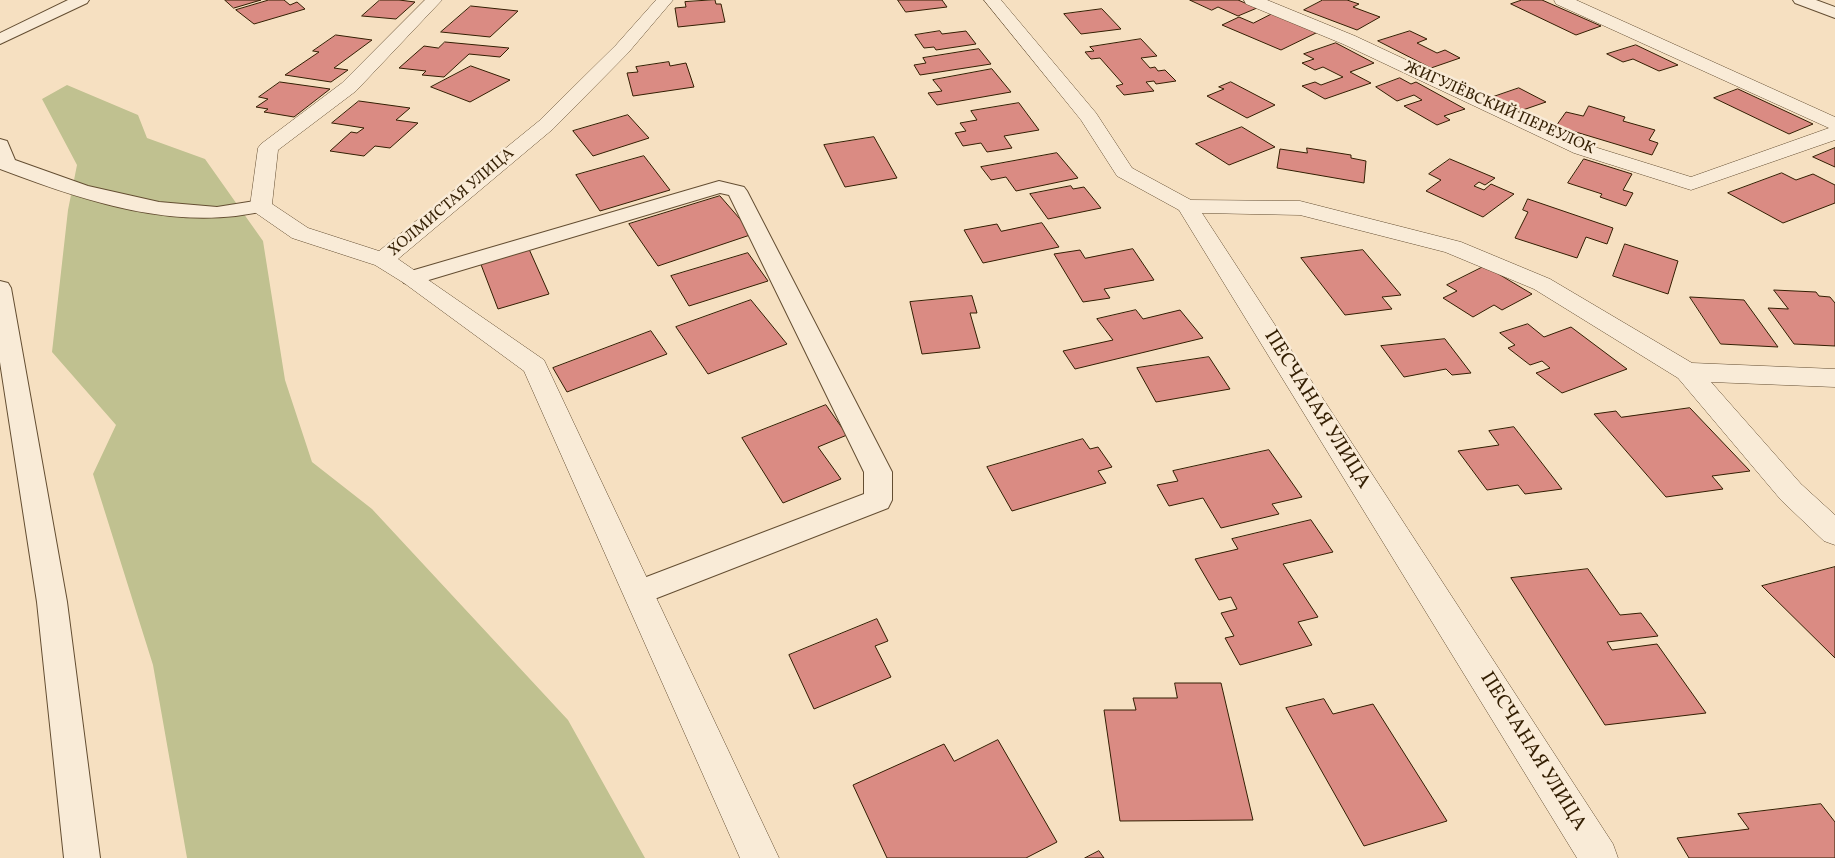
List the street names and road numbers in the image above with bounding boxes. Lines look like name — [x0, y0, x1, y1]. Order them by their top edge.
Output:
street label: ЖИГУЛЁВСКИЙ ПЕРЕУЛОК — [1401, 58, 1597, 160]
street label: ХОЛМИСТАЯ УЛИЦА — [385, 145, 519, 261]
street label: ПЕСЧАНАЯ УЛИЦА — [1257, 326, 1375, 494]
street label: ПЕСЧАНАЯ УЛИЦА — [1473, 668, 1591, 836]

